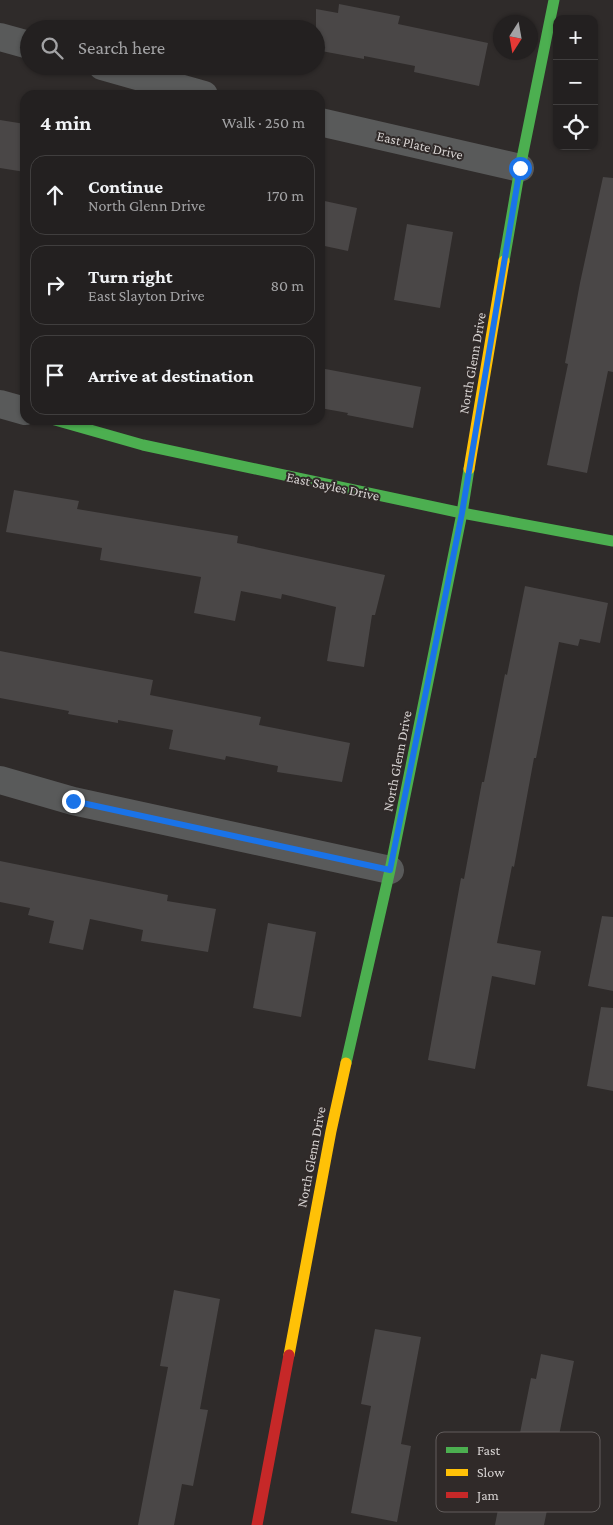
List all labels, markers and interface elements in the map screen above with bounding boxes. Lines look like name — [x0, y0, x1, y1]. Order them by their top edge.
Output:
north arrow — [493, 15, 538, 60]
map controls — [553, 15, 598, 150]
button: + — [553, 15, 598, 60]
search box — [20, 20, 325, 75]
icon: search — [38, 34, 66, 62]
text: Search here — [78, 37, 165, 58]
button: − — [553, 60, 598, 105]
button: locate — [553, 105, 598, 150]
text: 4 min — [40, 111, 91, 135]
text: Walk · 250 m — [222, 114, 305, 131]
street label: East Plate Drive — [375, 127, 465, 163]
route start — [509, 157, 532, 180]
text: Continue — [88, 176, 163, 197]
icon: ahead — [41, 181, 69, 209]
text: 170 m — [267, 187, 304, 204]
text: North Glenn Drive — [88, 197, 205, 214]
text: Turn right — [88, 266, 173, 287]
icon: right — [41, 271, 69, 299]
text: 80 m — [270, 277, 304, 294]
text: East Slayton Drive — [88, 287, 205, 304]
street label: North Glenn Drive — [455, 311, 489, 415]
icon: arrive — [41, 361, 69, 389]
text: Arrive at destination — [88, 365, 254, 386]
street label: East Sayles Drive — [285, 468, 381, 504]
street label: North Glenn Drive — [379, 709, 415, 813]
route end — [62, 790, 85, 813]
street label: North Glenn Drive — [293, 1105, 329, 1209]
legend — [436, 1432, 600, 1512]
text: Fast — [477, 1442, 501, 1458]
text: Slow — [477, 1464, 505, 1480]
text: Jam — [475, 1487, 499, 1503]

